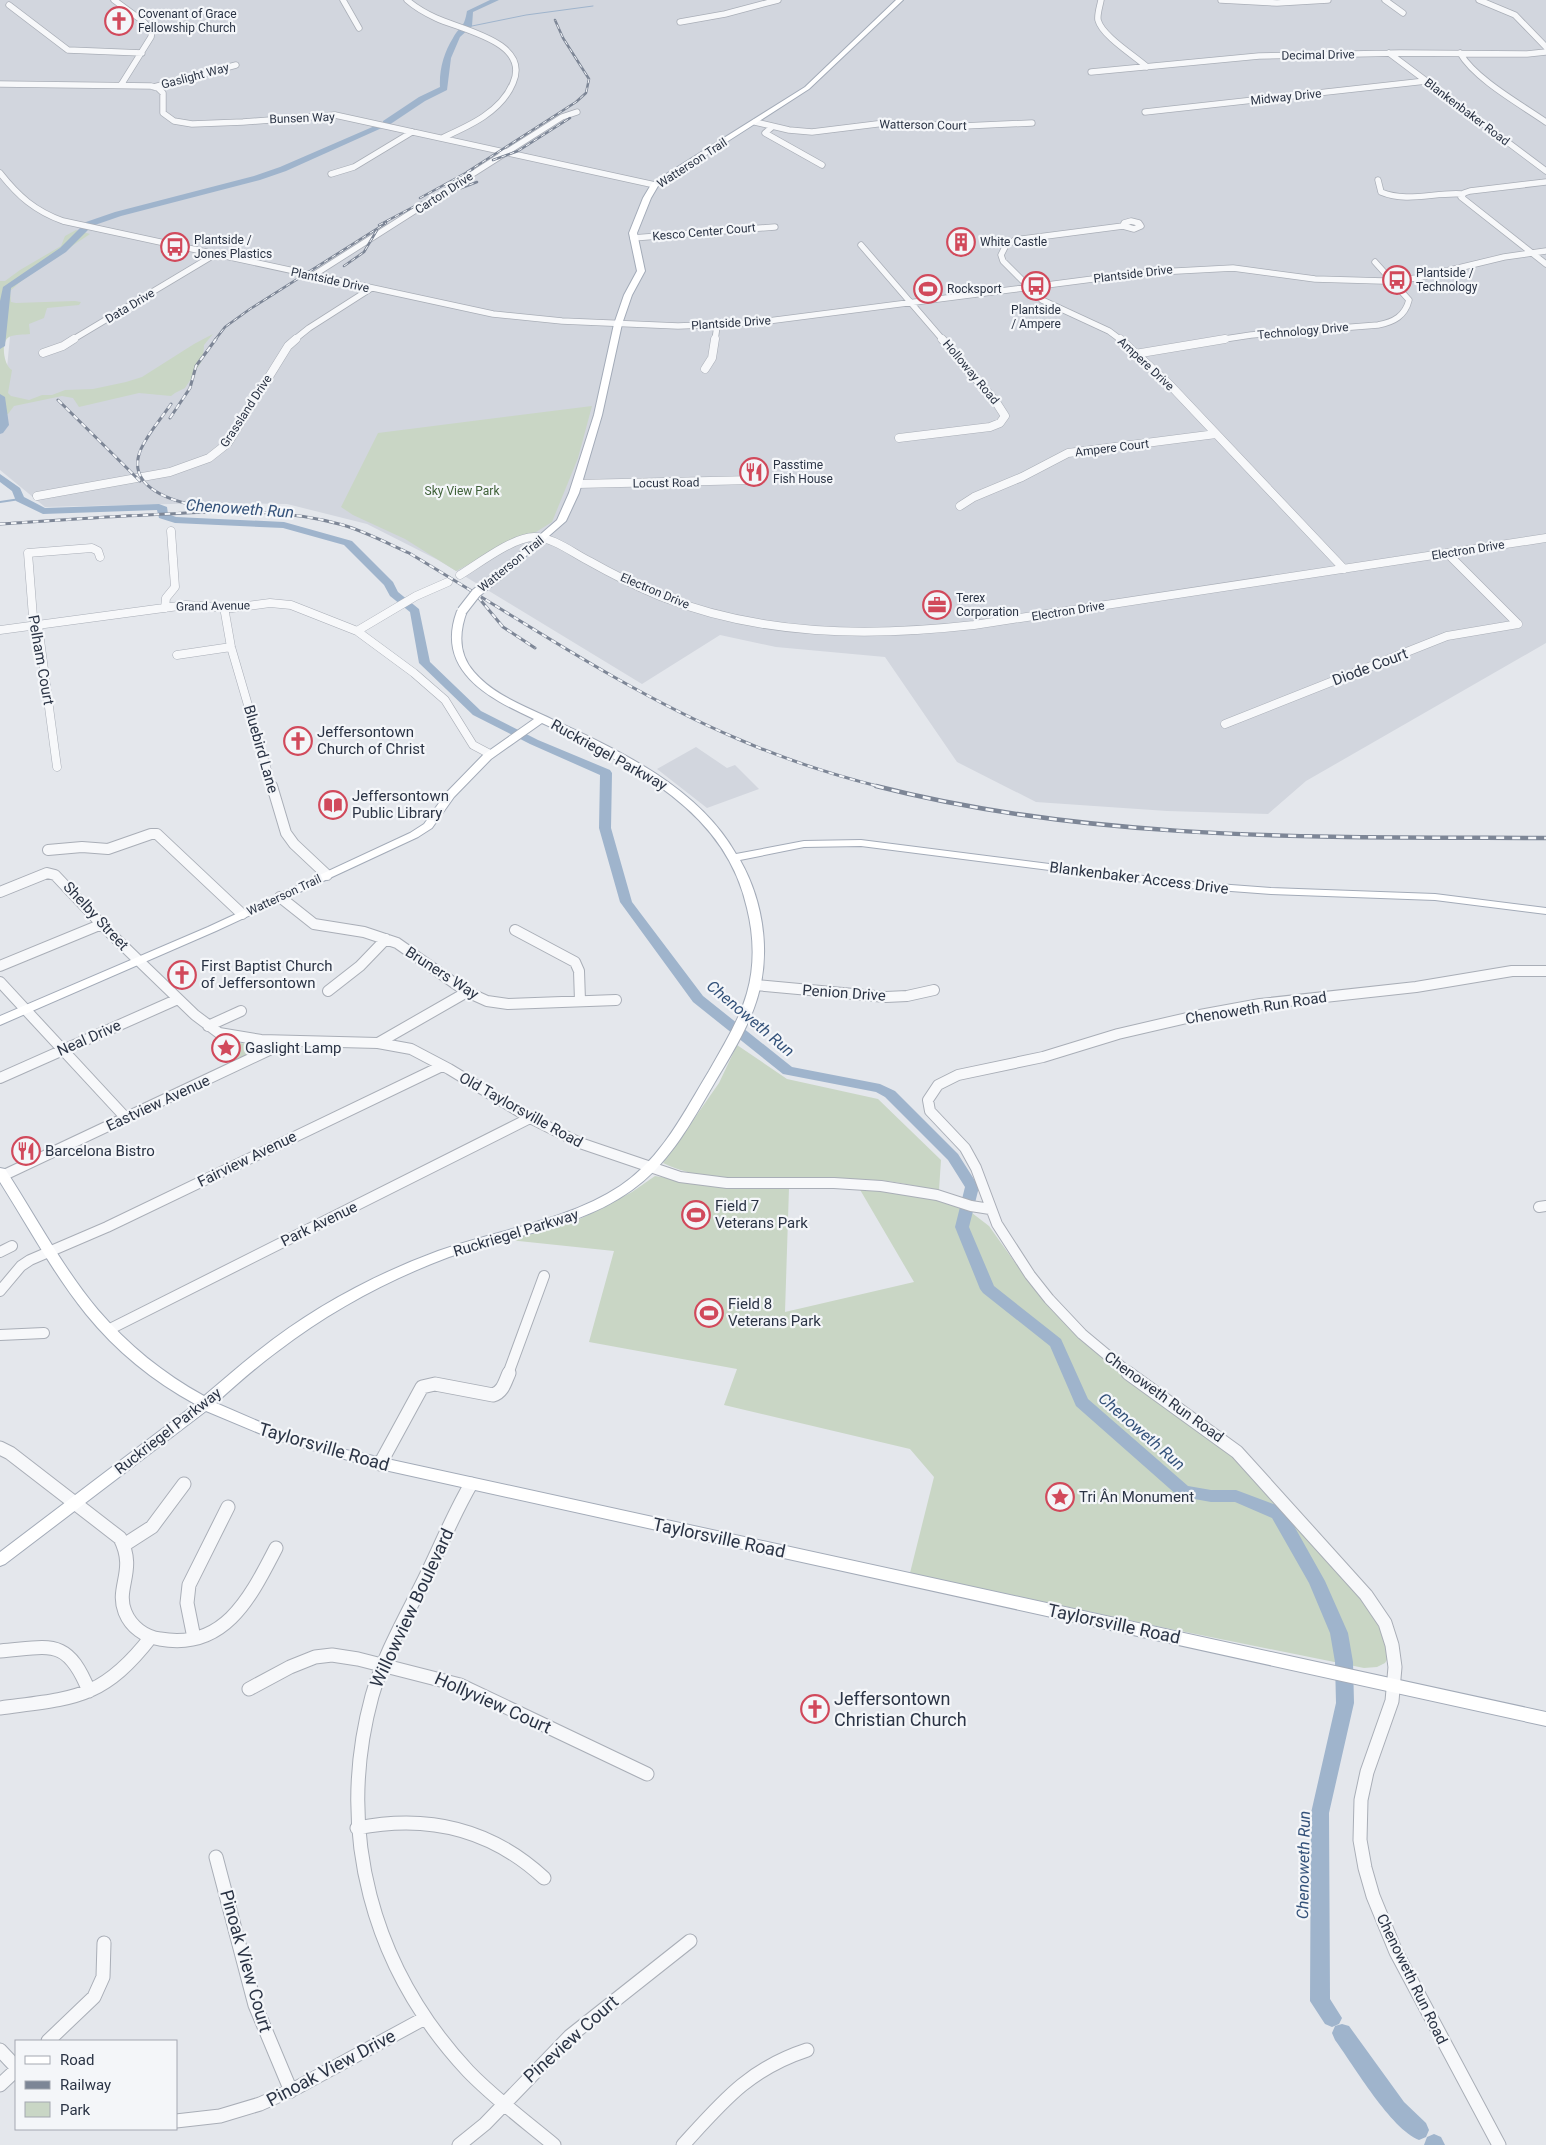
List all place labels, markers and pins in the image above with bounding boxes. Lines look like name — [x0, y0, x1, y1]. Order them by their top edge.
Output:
church icon: Covenant of Grace Fellowship Church — [104, 6, 134, 36]
place label: Covenant of Grace Fellowship Church — [138, 7, 237, 35]
building icon: White Castle — [946, 227, 976, 257]
bus stop icon: Plantside / Jones Plastics — [160, 232, 190, 262]
place label: Plantside / Jones Plastics — [194, 233, 272, 261]
place label: White Castle — [980, 235, 1047, 249]
bus stop icon: Plantside / Technology — [1382, 265, 1412, 295]
place label: Plantside / Technology — [1416, 266, 1478, 294]
bus stop icon: Plantside / Ampere — [1021, 271, 1051, 301]
sports icon: Rocksport — [913, 274, 943, 304]
place label: Rocksport — [947, 282, 1002, 296]
place label: Plantside / Ampere — [1011, 303, 1061, 331]
restaurant icon: Passtime Fish House — [739, 457, 769, 487]
place label: Passtime Fish House — [773, 458, 833, 486]
office icon: Terex Corporation — [922, 590, 952, 620]
place label: Terex Corporation — [956, 591, 1019, 619]
place label: Jeffersontown Church of Christ — [317, 723, 425, 758]
church icon: Jeffersontown Church of Christ — [283, 726, 313, 756]
place label: Jeffersontown Public Library — [352, 787, 449, 822]
library icon: Jeffersontown Public Library — [318, 790, 348, 820]
place label: First Baptist Church of Jeffersontown — [201, 957, 333, 992]
church icon: First Baptist Church of Jeffersontown — [167, 960, 197, 990]
place icon: Gaslight Lamp — [211, 1033, 241, 1063]
place label: Gaslight Lamp — [245, 1039, 342, 1057]
restaurant icon: Barcelona Bistro — [11, 1136, 41, 1166]
place label: Barcelona Bistro — [45, 1142, 155, 1160]
place label: Field 7 Veterans Park — [715, 1197, 808, 1232]
sports icon: Field 7 Veterans Park — [681, 1200, 711, 1230]
place label: Field 8 Veterans Park — [728, 1295, 821, 1330]
sports icon: Field 8 Veterans Park — [694, 1298, 724, 1328]
place icon: Tri Ân Monument — [1045, 1482, 1075, 1512]
place label: Tri Ân Monument — [1079, 1488, 1194, 1506]
place label: Jeffersontown Christian Church — [834, 1688, 967, 1730]
church icon: Jeffersontown Christian Church — [800, 1694, 830, 1724]

